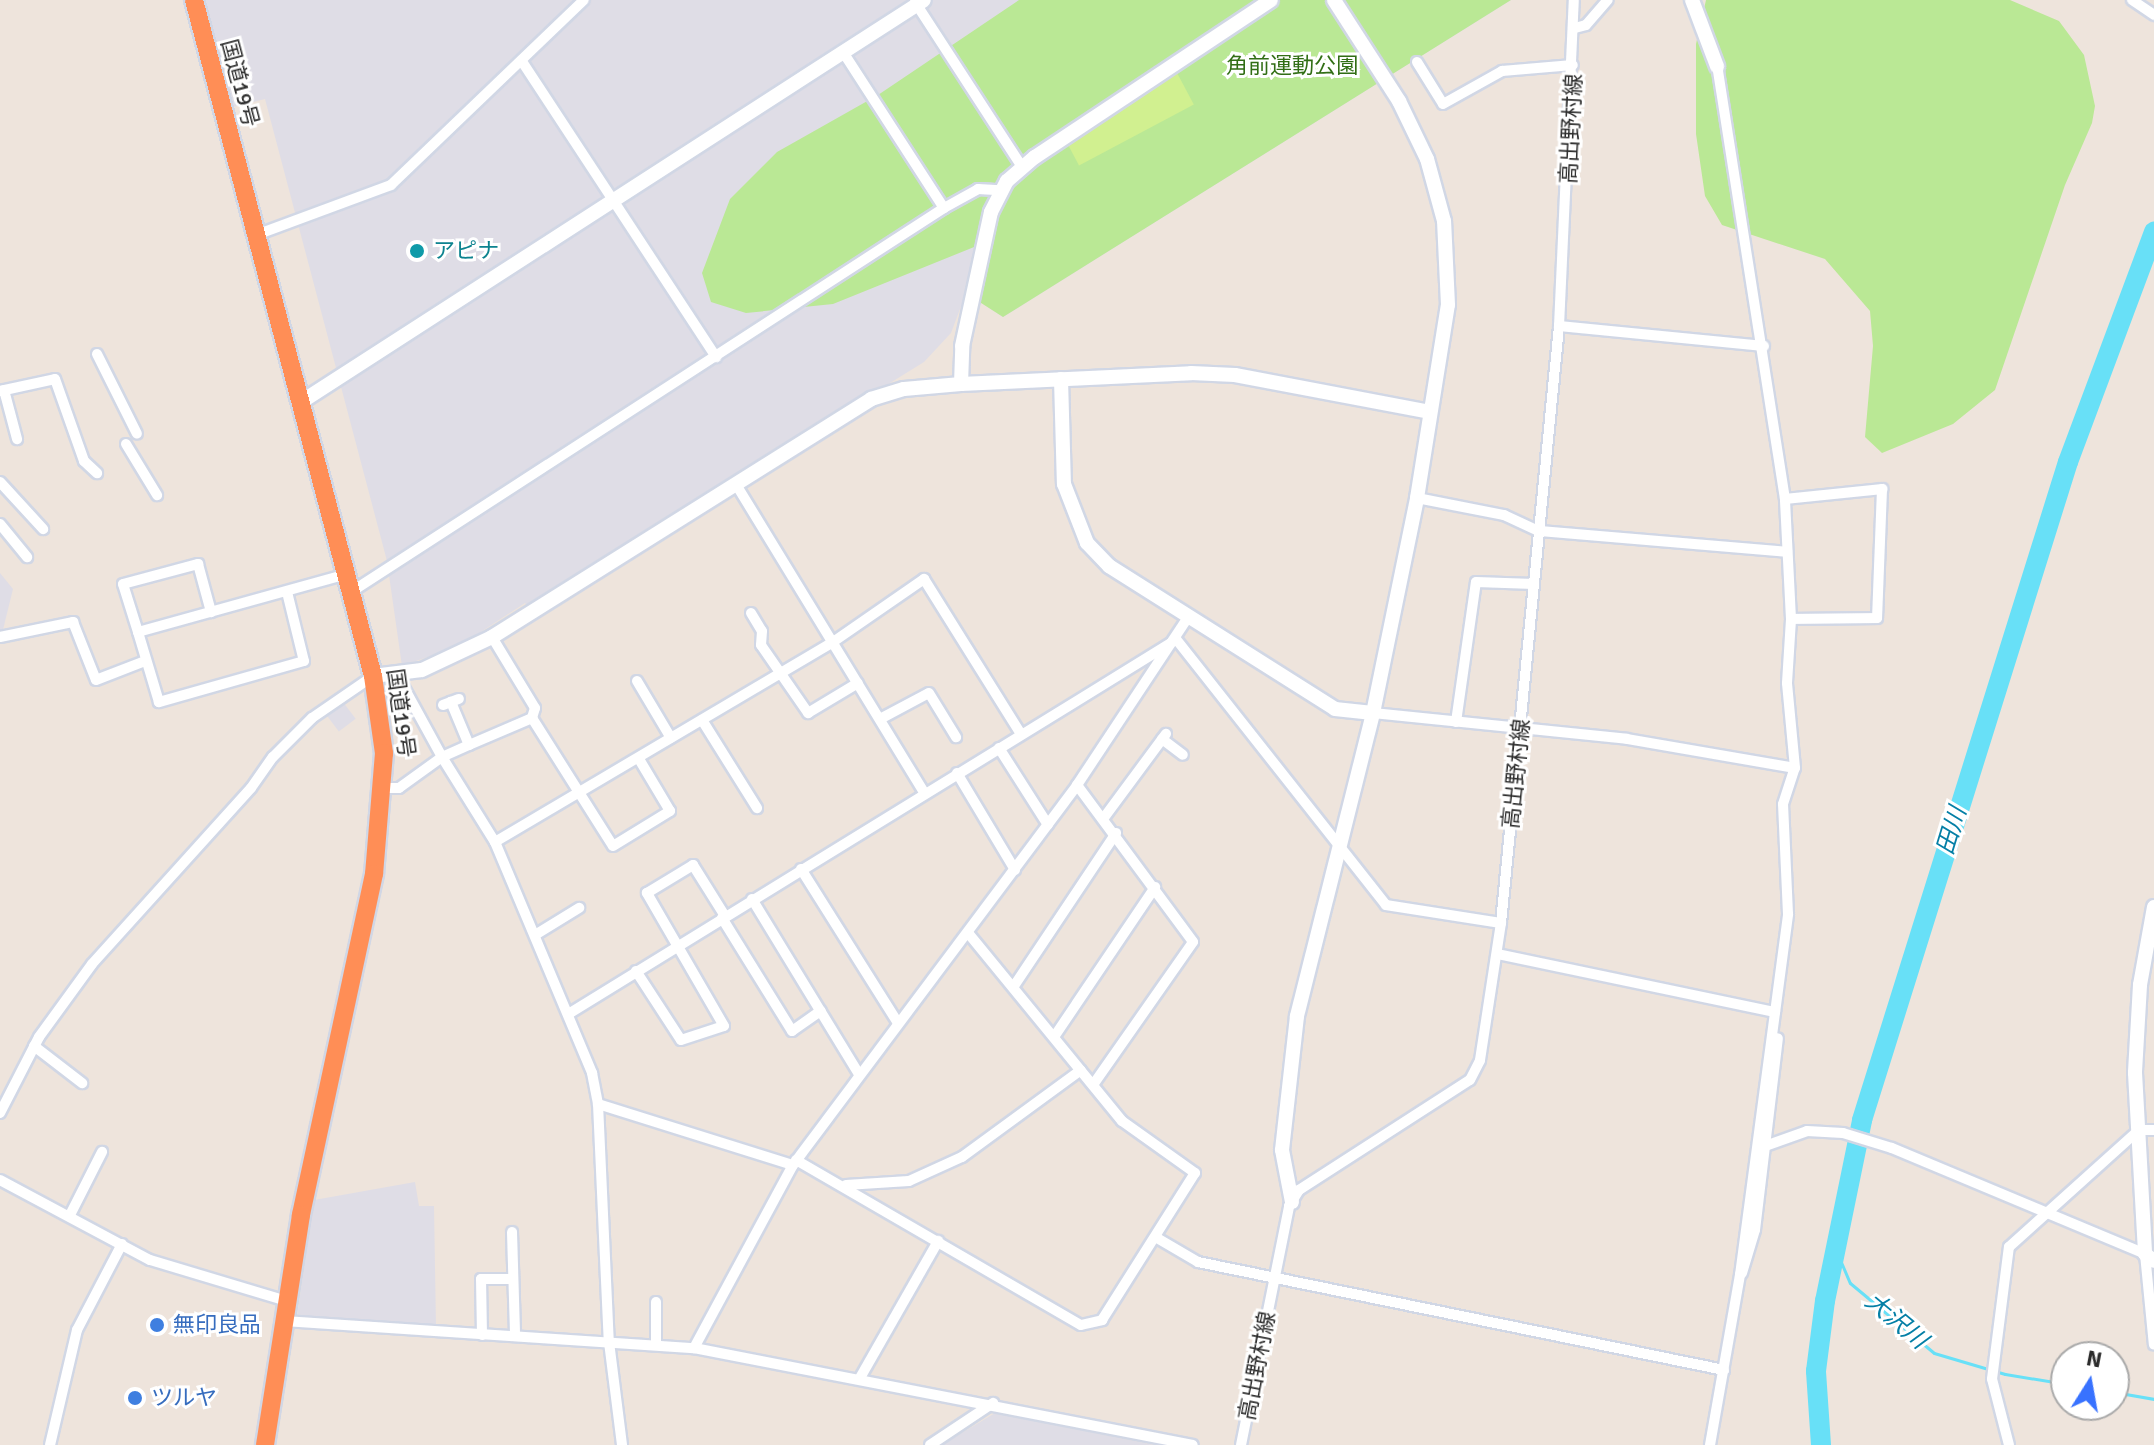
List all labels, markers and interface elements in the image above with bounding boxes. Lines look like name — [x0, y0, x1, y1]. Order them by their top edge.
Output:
street label: 国道19号 — [216, 36, 264, 130]
park label: 角前運動公園 — [1226, 53, 1358, 79]
street label: 高出野村線 — [1555, 73, 1587, 185]
place label: アピナ — [433, 238, 499, 264]
marker: アピナ — [408, 242, 426, 260]
street label: 国道19号 — [382, 667, 420, 759]
street label: 高出野村線 — [1497, 718, 1535, 830]
water label: 田川 — [1931, 804, 1973, 858]
water label: 大沢川 — [1859, 1287, 1933, 1355]
street label: 高出野村線 — [1234, 1309, 1280, 1423]
place label: 無印良品 — [173, 1312, 261, 1338]
marker: 無印良品 — [148, 1316, 166, 1334]
north arrow — [2050, 1341, 2130, 1421]
text: N — [2084, 1344, 2104, 1374]
place label: ツルヤ — [151, 1385, 217, 1411]
marker: ツルヤ — [126, 1389, 144, 1407]

